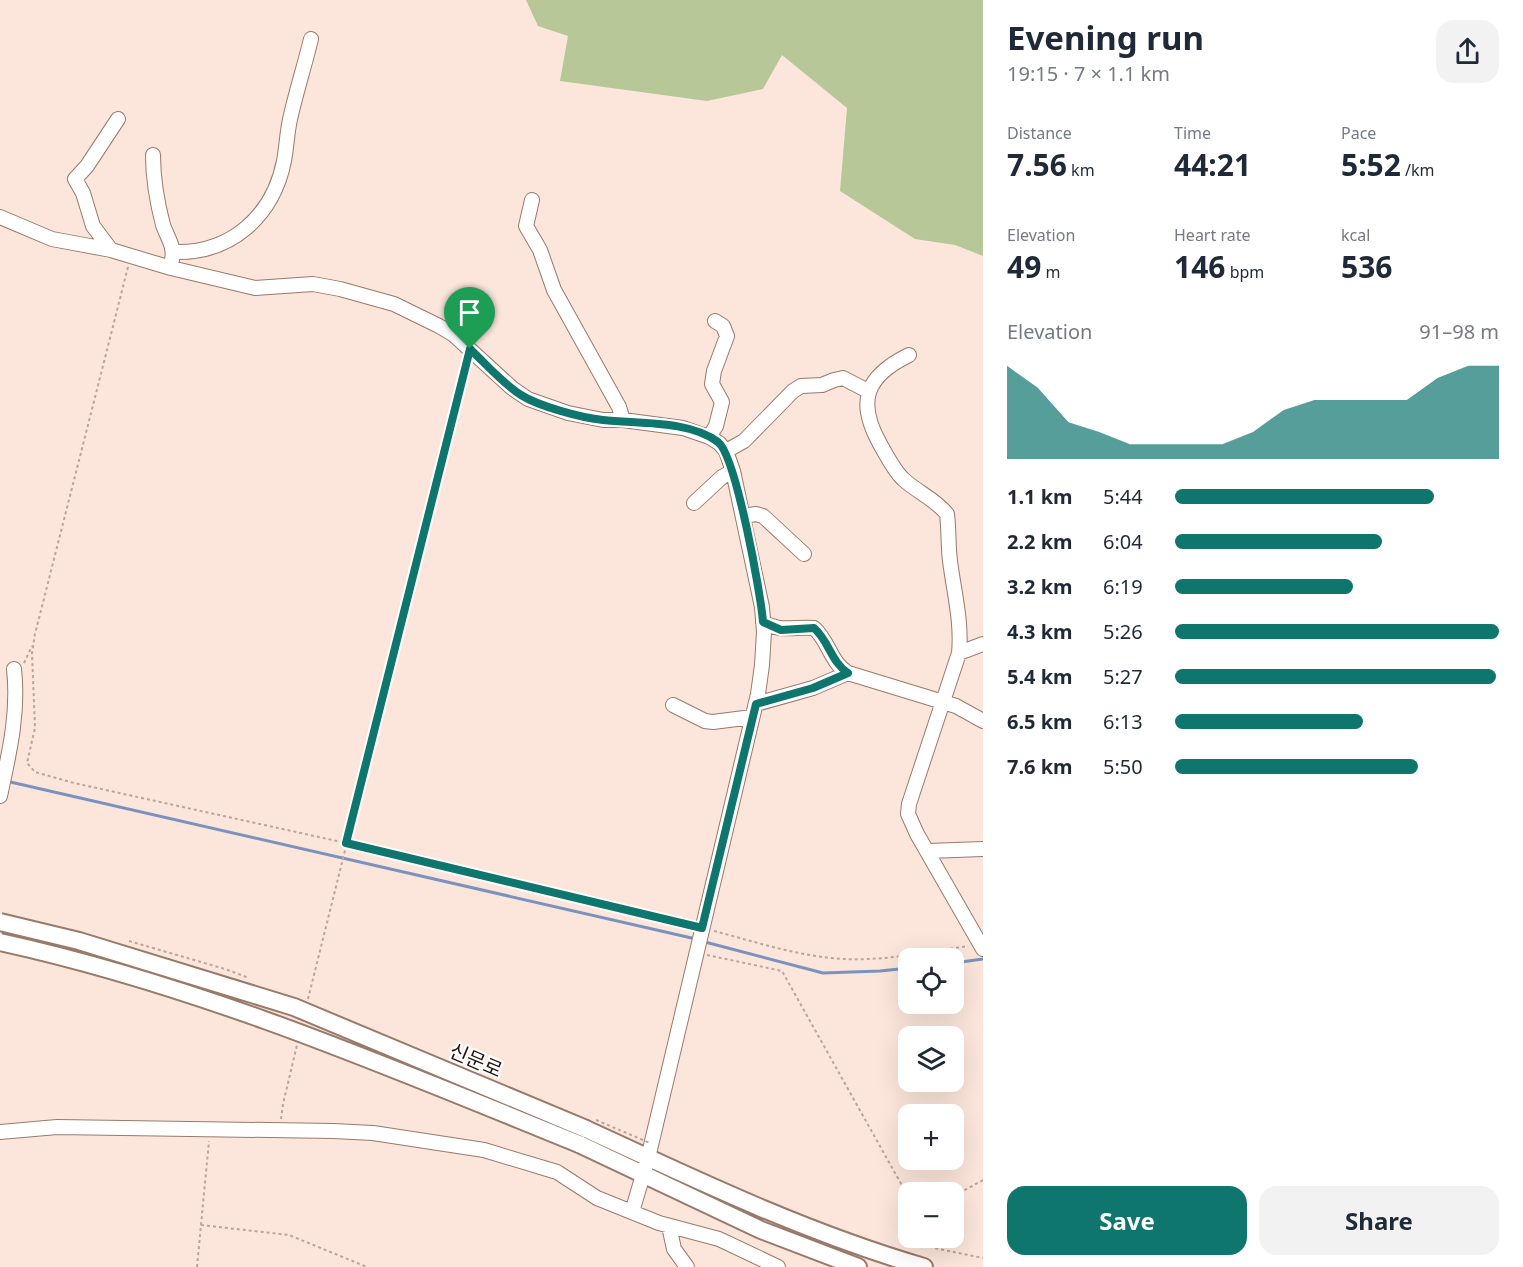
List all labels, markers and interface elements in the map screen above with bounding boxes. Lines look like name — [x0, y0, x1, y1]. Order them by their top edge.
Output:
text: Evening run — [1007, 15, 1204, 60]
button: share — [1436, 20, 1499, 83]
text: 19:15 · 7 × 1.1 km — [1007, 60, 1170, 87]
text: Distance — [1007, 122, 1072, 144]
text: Time — [1174, 122, 1211, 144]
text: Pace — [1341, 122, 1376, 144]
text: 7.56 — [1007, 144, 1067, 185]
text: 44:21 — [1174, 144, 1251, 185]
text: 5:52 — [1341, 144, 1401, 185]
text: km — [1067, 159, 1095, 181]
text: /km — [1401, 159, 1435, 181]
text: Elevation — [1007, 224, 1075, 246]
text: Heart rate — [1174, 224, 1250, 246]
text: kcal — [1341, 224, 1370, 246]
text: 49 — [1007, 246, 1041, 287]
text: 146 — [1174, 246, 1225, 287]
text: 536 — [1341, 246, 1392, 287]
text: m — [1041, 261, 1060, 283]
text: bpm — [1225, 261, 1264, 283]
pin — [444, 287, 495, 349]
icon: arrive — [453, 296, 486, 329]
text: Elevation — [1007, 318, 1092, 345]
text: 91–98 m — [1419, 318, 1499, 345]
text: 1.1 km — [1007, 483, 1073, 510]
text: 5:44 — [1103, 483, 1143, 510]
text: 2.2 km — [1007, 528, 1073, 555]
text: 6:04 — [1103, 528, 1143, 555]
text: 3.2 km — [1007, 573, 1073, 600]
text: 6:19 — [1103, 573, 1143, 600]
text: 4.3 km — [1007, 618, 1073, 645]
text: 5:26 — [1103, 618, 1143, 645]
text: 5.4 km — [1007, 663, 1073, 690]
text: 5:27 — [1103, 663, 1143, 690]
text: 6.5 km — [1007, 708, 1073, 735]
text: 6:13 — [1103, 708, 1143, 735]
text: 7.6 km — [1007, 753, 1073, 780]
text: 5:50 — [1103, 753, 1143, 780]
map controls — [898, 948, 964, 1248]
button: locate — [898, 948, 964, 1014]
button: layers — [898, 1026, 964, 1092]
street label: 신문로 — [445, 1037, 507, 1083]
button: + — [898, 1104, 964, 1170]
button: − — [898, 1182, 964, 1248]
button: Save — [1007, 1186, 1247, 1255]
button: Share — [1259, 1186, 1499, 1255]

